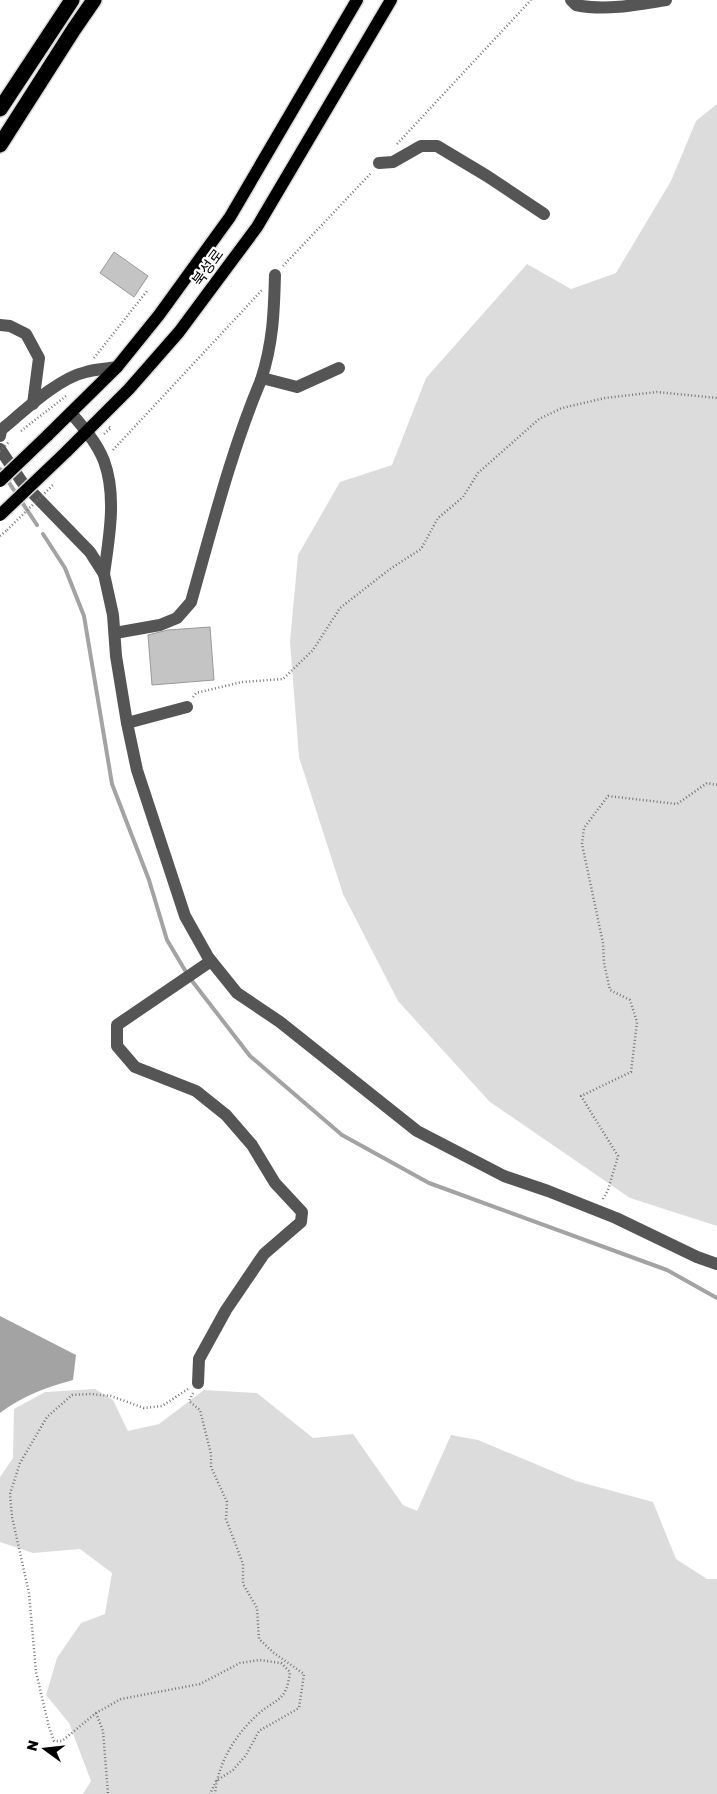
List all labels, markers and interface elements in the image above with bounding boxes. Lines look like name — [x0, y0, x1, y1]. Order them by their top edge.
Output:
street label: 북성로 — [188, 245, 226, 289]
north arrow — [20, 1724, 70, 1774]
text: N — [22, 1738, 42, 1753]

